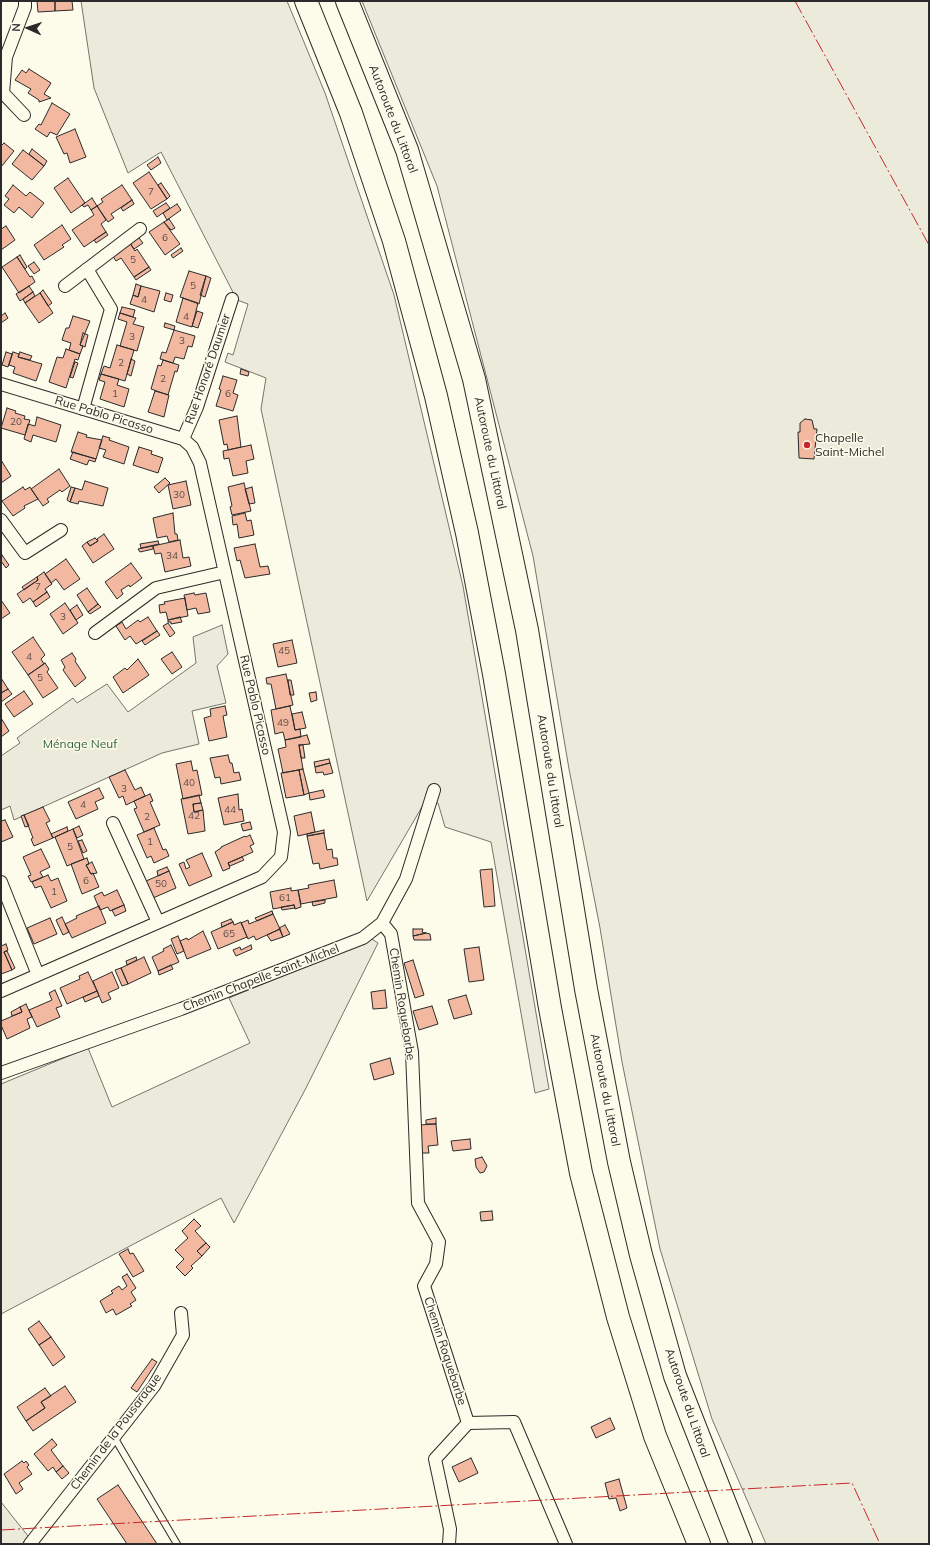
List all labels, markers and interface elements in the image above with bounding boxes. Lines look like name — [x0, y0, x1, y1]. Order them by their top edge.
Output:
north arrow — [8, 8, 48, 48]
text: N — [9, 23, 23, 32]
street label: Autoroute du Littoral — [366, 63, 420, 175]
house number: 7 — [148, 186, 154, 198]
house number: 6 — [162, 232, 168, 244]
house number: 5 — [130, 254, 136, 266]
house number: 5 — [190, 280, 196, 292]
house number: 4 — [141, 294, 147, 306]
house number: 4 — [183, 311, 189, 323]
street label: Rue Honoré Daumier — [182, 312, 234, 426]
house number: 3 — [129, 331, 135, 343]
house number: 3 — [179, 335, 185, 347]
house number: 2 — [118, 357, 124, 369]
house number: 2 — [160, 373, 166, 385]
house number: 1 — [112, 388, 118, 400]
house number: 6 — [225, 388, 231, 400]
street label: Rue Pablo Picasso — [53, 393, 155, 437]
street label: Autoroute du Littoral — [471, 395, 509, 511]
house number: 20 — [10, 416, 22, 428]
place label: Chapelle Saint-Michel — [815, 431, 884, 459]
marker: Chapelle Saint-Michel — [802, 440, 812, 450]
house number: 30 — [173, 489, 185, 501]
house number: 34 — [166, 550, 178, 562]
house number: 7 — [35, 581, 41, 593]
house number: 3 — [60, 611, 66, 623]
house number: 45 — [278, 645, 290, 657]
house number: 4 — [26, 651, 32, 663]
street label: Rue Pablo Picasso — [236, 654, 274, 756]
house number: 5 — [37, 672, 43, 684]
street label: Autoroute du Littoral — [534, 713, 566, 829]
house number: 49 — [277, 717, 289, 729]
park label: Ménage Neuf — [43, 737, 117, 751]
house number: 40 — [183, 777, 195, 789]
house number: 3 — [121, 783, 127, 795]
house number: 4 — [80, 799, 86, 811]
house number: 44 — [224, 804, 236, 816]
house number: 42 — [188, 810, 200, 822]
house number: 2 — [144, 811, 150, 823]
house number: 1 — [147, 836, 153, 848]
house number: 5 — [67, 841, 73, 853]
house number: 6 — [83, 875, 89, 887]
house number: 50 — [155, 878, 167, 890]
house number: 1 — [51, 886, 57, 898]
house number: 61 — [279, 892, 291, 904]
house number: 65 — [223, 928, 235, 940]
street label: Chemin Chapelle Saint-Michel — [181, 942, 341, 1014]
street label: Chemin Roquebarbe — [386, 947, 418, 1061]
street label: Autoroute du Littoral — [587, 1032, 623, 1148]
street label: Chemin Roquebarbe — [421, 1295, 469, 1407]
street label: Autoroute du Littoral — [662, 1346, 712, 1460]
street label: Chemin de la Pousaraque — [68, 1371, 164, 1493]

